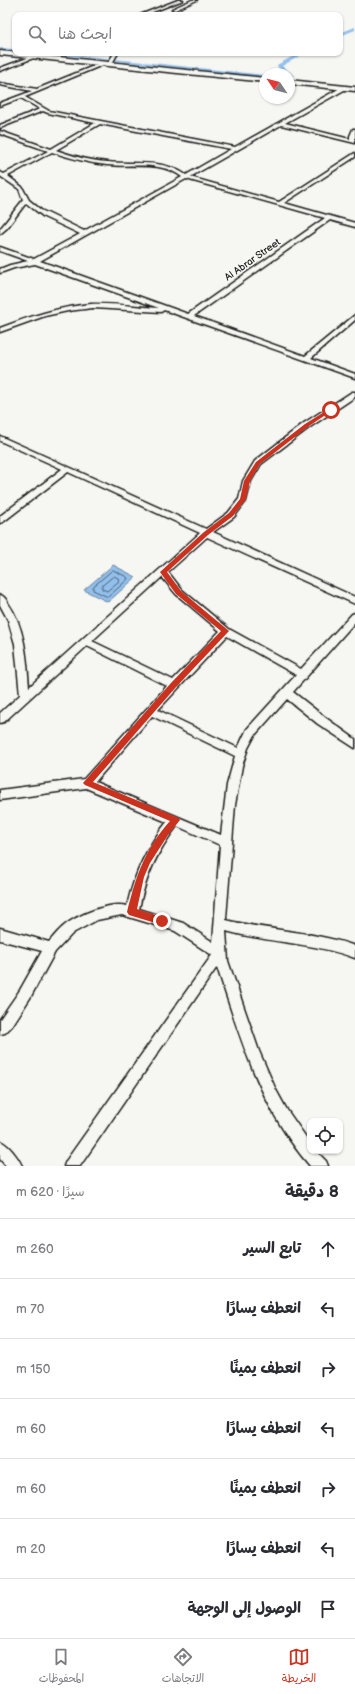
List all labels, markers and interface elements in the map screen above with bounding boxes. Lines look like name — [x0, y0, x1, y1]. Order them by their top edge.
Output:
search box — [12, 12, 343, 56]
icon: search — [26, 23, 48, 45]
text: ابحث هنا — [58, 25, 112, 44]
north arrow — [259, 68, 295, 104]
street label: Al Abrar Street — [222, 236, 283, 283]
route start — [322, 401, 340, 419]
route end — [153, 912, 171, 930]
map controls — [307, 1118, 343, 1154]
button: locate — [307, 1118, 343, 1154]
text: 8 دقيقة — [285, 1182, 339, 1202]
text: سيرًا · 620 m — [16, 1184, 85, 1200]
icon: ahead — [317, 1238, 339, 1260]
text: تابع السير — [243, 1239, 301, 1258]
text: 260 m — [16, 1241, 54, 1257]
icon: left — [317, 1298, 339, 1320]
text: انعطف يسارًا — [226, 1299, 301, 1318]
text: 70 m — [16, 1301, 44, 1317]
icon: right — [317, 1358, 339, 1380]
text: انعطف يمينًا — [230, 1359, 301, 1378]
text: 150 m — [16, 1361, 50, 1377]
icon: left — [317, 1418, 339, 1440]
text: انعطف يسارًا — [226, 1419, 301, 1438]
text: 60 m — [16, 1421, 46, 1437]
icon: right — [317, 1478, 339, 1500]
text: انعطف يمينًا — [230, 1479, 301, 1498]
text: 60 m — [16, 1481, 46, 1497]
icon: left — [317, 1538, 339, 1560]
text: انعطف يسارًا — [226, 1539, 301, 1558]
text: 20 m — [16, 1541, 46, 1557]
icon: arrive — [317, 1598, 339, 1620]
text: الوصول إلى الوجهة — [187, 1599, 301, 1618]
tab: المحفوظات — [39, 1646, 84, 1688]
tab: الاتجاهات — [162, 1646, 204, 1688]
tab: الخريطة — [282, 1646, 316, 1688]

